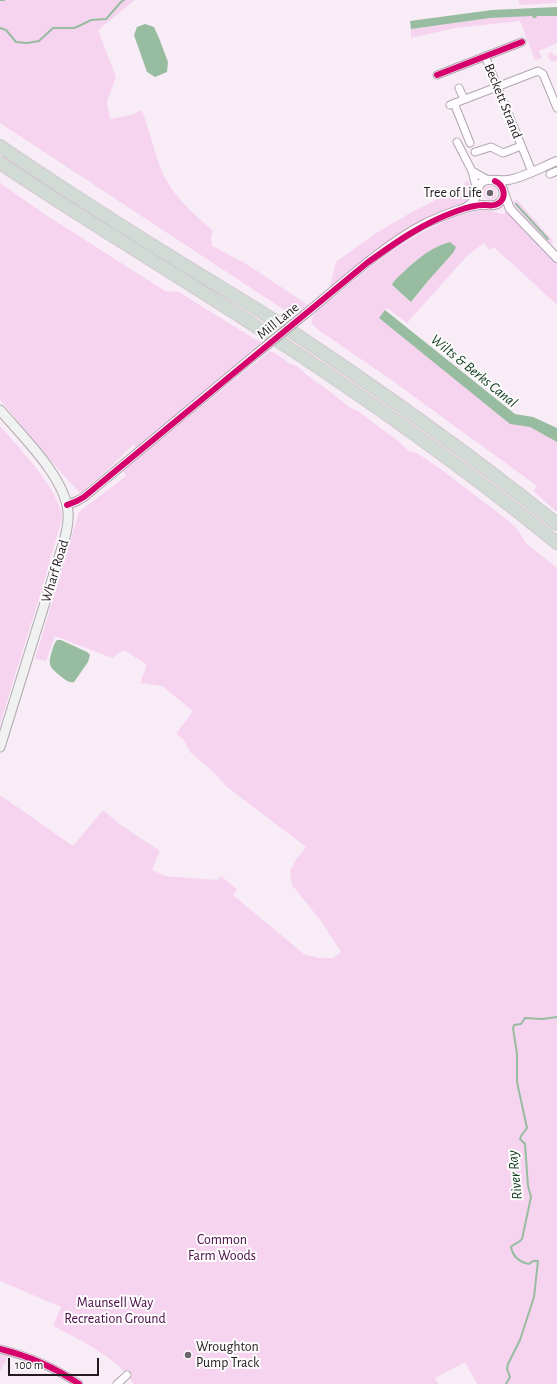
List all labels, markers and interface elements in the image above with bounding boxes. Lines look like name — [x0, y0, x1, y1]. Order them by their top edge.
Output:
street label: Beckett Strand — [480, 61, 526, 141]
place label: Tree of Life — [424, 185, 482, 201]
marker: Tree of Life — [485, 188, 495, 198]
street label: Mill Lane — [253, 299, 303, 343]
water label: Wilts & Berks Canal — [427, 331, 521, 411]
street label: Wharf Road — [37, 538, 73, 604]
water label: River Ray — [503, 1149, 527, 1201]
park label: Common Farm Woods — [188, 1232, 256, 1264]
park label: Maunsell Way Recreation Ground — [64, 1295, 166, 1328]
place label: Wroughton Pump Track — [196, 1339, 259, 1372]
scale bar — [10, 1350, 101, 1376]
marker: Wroughton Pump Track — [183, 1350, 193, 1360]
text: 100 m — [15, 1359, 43, 1371]

